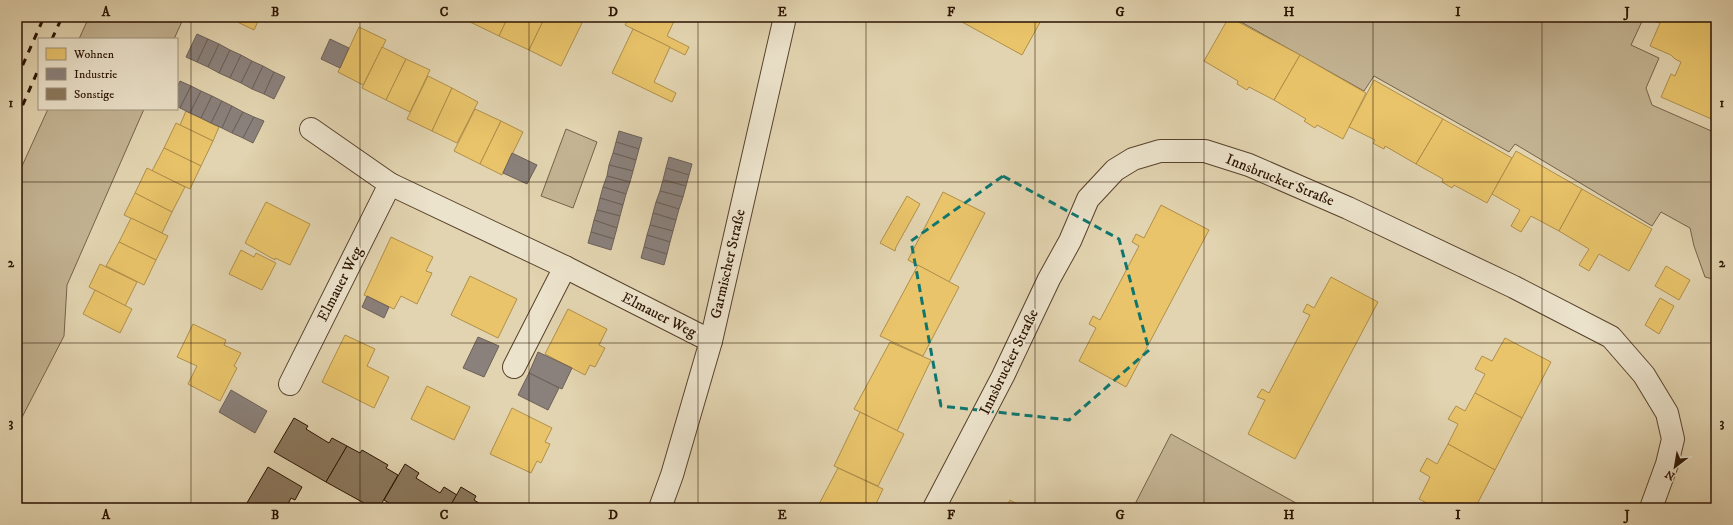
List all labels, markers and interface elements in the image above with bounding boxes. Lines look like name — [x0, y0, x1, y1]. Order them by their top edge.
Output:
text: A — [101, 4, 111, 20]
text: B — [271, 4, 279, 20]
text: C — [440, 4, 449, 20]
text: D — [608, 4, 618, 20]
text: E — [777, 4, 787, 20]
text: F — [947, 4, 956, 20]
text: G — [1115, 4, 1125, 20]
text: H — [1284, 4, 1295, 20]
text: I — [1455, 4, 1461, 20]
text: J — [1622, 4, 1630, 21]
legend — [38, 38, 178, 110]
text: Wohnen — [73, 47, 115, 62]
text: Industrie — [74, 67, 117, 82]
text: Sonstige — [74, 87, 114, 102]
text: 1 — [9, 95, 14, 111]
text: 1 — [1720, 95, 1725, 111]
street label: Innsbrucker Straße — [1223, 150, 1337, 210]
street label: Garmischer Straße — [706, 207, 750, 321]
street label: Elmauer Weg — [313, 243, 367, 325]
text: 2 — [8, 255, 15, 271]
text: 2 — [1719, 255, 1726, 271]
street label: Elmauer Weg — [618, 288, 700, 342]
street label: Innsbrucker Straße — [975, 306, 1043, 418]
text: 3 — [9, 415, 14, 431]
text: 3 — [1720, 415, 1725, 431]
north arrow — [1655, 447, 1695, 487]
text: N — [1663, 466, 1678, 483]
text: A — [101, 507, 111, 523]
text: B — [271, 507, 279, 523]
text: C — [440, 507, 449, 523]
text: D — [608, 507, 618, 523]
text: E — [777, 507, 787, 523]
text: F — [947, 507, 956, 523]
text: G — [1115, 507, 1125, 523]
text: H — [1284, 507, 1295, 523]
text: I — [1455, 507, 1461, 523]
text: J — [1622, 507, 1630, 524]

